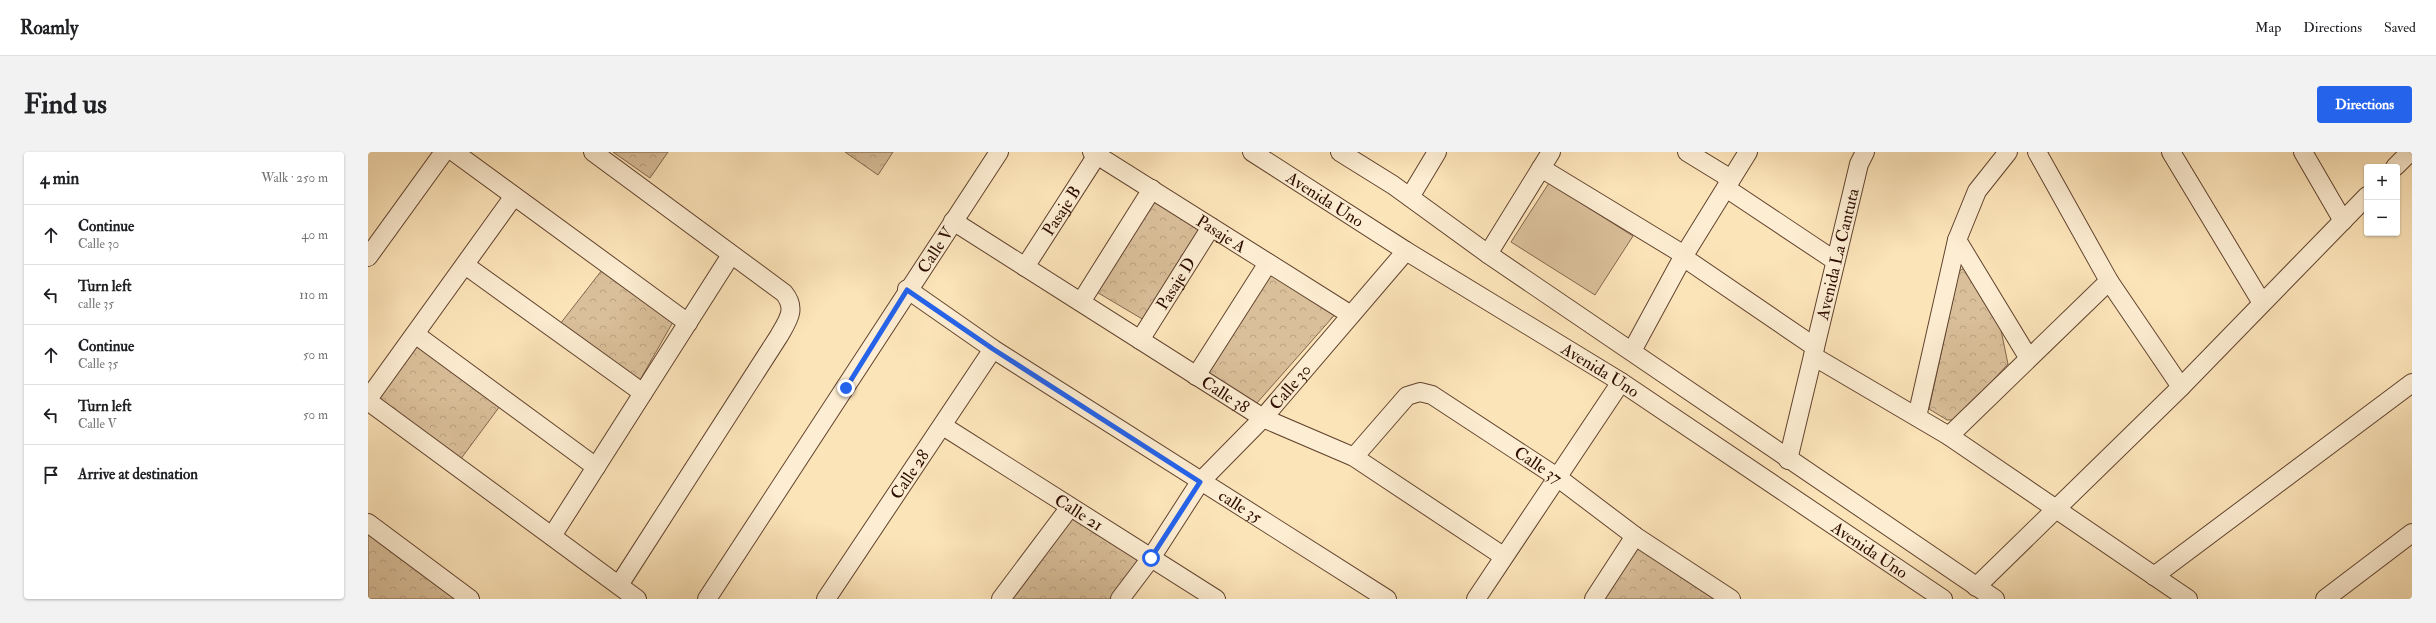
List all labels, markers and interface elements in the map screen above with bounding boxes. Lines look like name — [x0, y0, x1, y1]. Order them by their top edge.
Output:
text: Roamly — [20, 16, 78, 40]
text: Map — [2255, 19, 2281, 36]
text: Directions — [2303, 19, 2362, 36]
text: Saved — [2384, 19, 2416, 36]
button: Directions — [2317, 86, 2412, 123]
text: Find us — [24, 87, 107, 122]
map controls — [2364, 164, 2400, 236]
button: + — [2364, 164, 2400, 200]
street label: Avenida Uno — [1282, 166, 1368, 232]
text: 4 min — [40, 168, 79, 189]
text: Walk · 250 m — [261, 170, 328, 186]
street label: Pasaje B — [1037, 182, 1085, 240]
street label: Avenida La Cantuta — [1811, 185, 1864, 323]
button: − — [2364, 200, 2400, 236]
street label: Pasaje A — [1193, 210, 1250, 257]
text: Continue — [78, 217, 134, 236]
street label: Calle V — [912, 222, 958, 277]
icon: ahead — [40, 224, 62, 246]
text: 40 m — [302, 227, 328, 243]
text: Calle 30 — [78, 236, 119, 252]
street label: Pasaje D — [1151, 253, 1200, 313]
text: Turn left — [78, 277, 132, 296]
icon: left — [40, 284, 62, 306]
text: 110 m — [299, 287, 328, 303]
text: calle 35 — [78, 296, 114, 312]
text: Continue — [78, 337, 134, 356]
street label: Avenida Uno — [1557, 337, 1643, 402]
icon: ahead — [40, 344, 62, 366]
text: 50 m — [303, 347, 328, 363]
text: Calle 35 — [78, 356, 118, 372]
street label: Calle 30 — [1264, 359, 1315, 414]
street label: Calle 38 — [1198, 371, 1254, 417]
route end — [837, 379, 855, 397]
text: Turn left — [78, 397, 132, 416]
icon: left — [40, 404, 62, 426]
text: 50 m — [303, 407, 328, 423]
text: Calle V — [78, 416, 117, 432]
street label: Calle 37 — [1510, 441, 1567, 488]
street label: Calle 28 — [885, 445, 933, 503]
icon: arrive — [40, 464, 62, 486]
text: Arrive at destination — [78, 465, 198, 484]
street label: calle 35 — [1215, 485, 1267, 528]
street label: Calle 21 — [1051, 489, 1107, 535]
street label: Avenida Uno — [1827, 516, 1912, 583]
route start — [1142, 549, 1160, 567]

